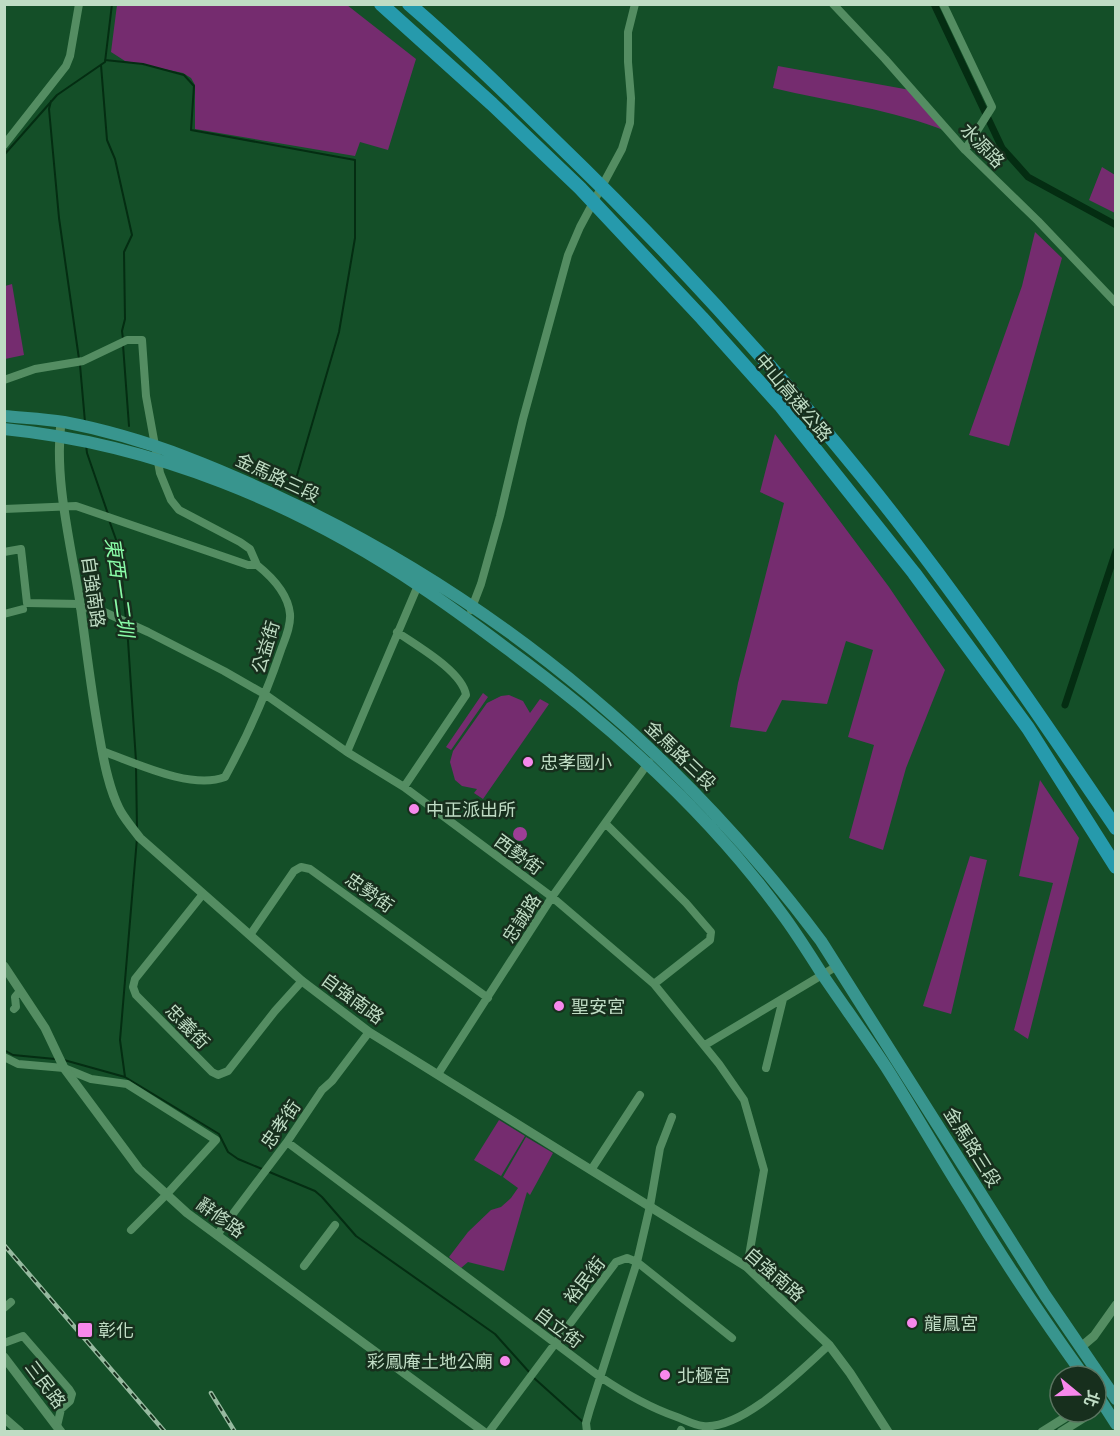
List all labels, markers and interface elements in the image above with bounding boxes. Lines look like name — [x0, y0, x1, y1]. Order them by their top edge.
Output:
street label: 水源路 — [956, 117, 1010, 173]
street label: 中山高速公路 — [750, 348, 838, 446]
street label: 金馬路三段 — [232, 447, 324, 507]
water label: 東西一二圳 — [100, 536, 141, 641]
street label: 自強南路 — [77, 555, 111, 629]
street label: 公益街 — [246, 618, 284, 676]
street label: 金馬路三段 — [640, 715, 722, 795]
place label: 忠孝國小 — [540, 750, 612, 774]
marker: 忠孝國小 — [521, 755, 535, 769]
place label: 中正派出所 — [426, 797, 516, 821]
marker: 中正派出所 — [407, 802, 421, 816]
street label: 西勢街 — [490, 828, 548, 880]
street label: 忠勢街 — [341, 867, 399, 917]
street label: 忠誠路 — [496, 889, 546, 947]
street label: 自強南路 — [317, 967, 389, 1029]
place label: 聖安宮 — [571, 994, 625, 1018]
street label: 忠義街 — [161, 998, 215, 1054]
marker: 聖安宮 — [552, 999, 566, 1013]
street label: 忠孝街 — [255, 1095, 305, 1153]
street label: 金馬路三段 — [939, 1102, 1007, 1192]
street label: 辭修路 — [192, 1191, 250, 1243]
street label: 自強南路 — [740, 1241, 810, 1307]
street label: 裕民街 — [558, 1251, 610, 1309]
street label: 自立街 — [530, 1301, 588, 1353]
place label: 龍鳳宮 — [924, 1311, 978, 1335]
marker: 龍鳳宮 — [905, 1316, 919, 1330]
place label: 彰化 — [98, 1318, 134, 1342]
marker: 彰化 — [76, 1321, 94, 1339]
place label: 彩鳳庵土地公廟 — [367, 1349, 493, 1373]
marker: 彩鳳庵土地公廟 — [498, 1354, 512, 1368]
street label: 三民路 — [20, 1355, 72, 1413]
place label: 北極宮 — [677, 1363, 731, 1387]
north arrow — [1048, 1364, 1108, 1424]
marker: 北極宮 — [658, 1368, 672, 1382]
text: 北 — [1079, 1388, 1105, 1410]

